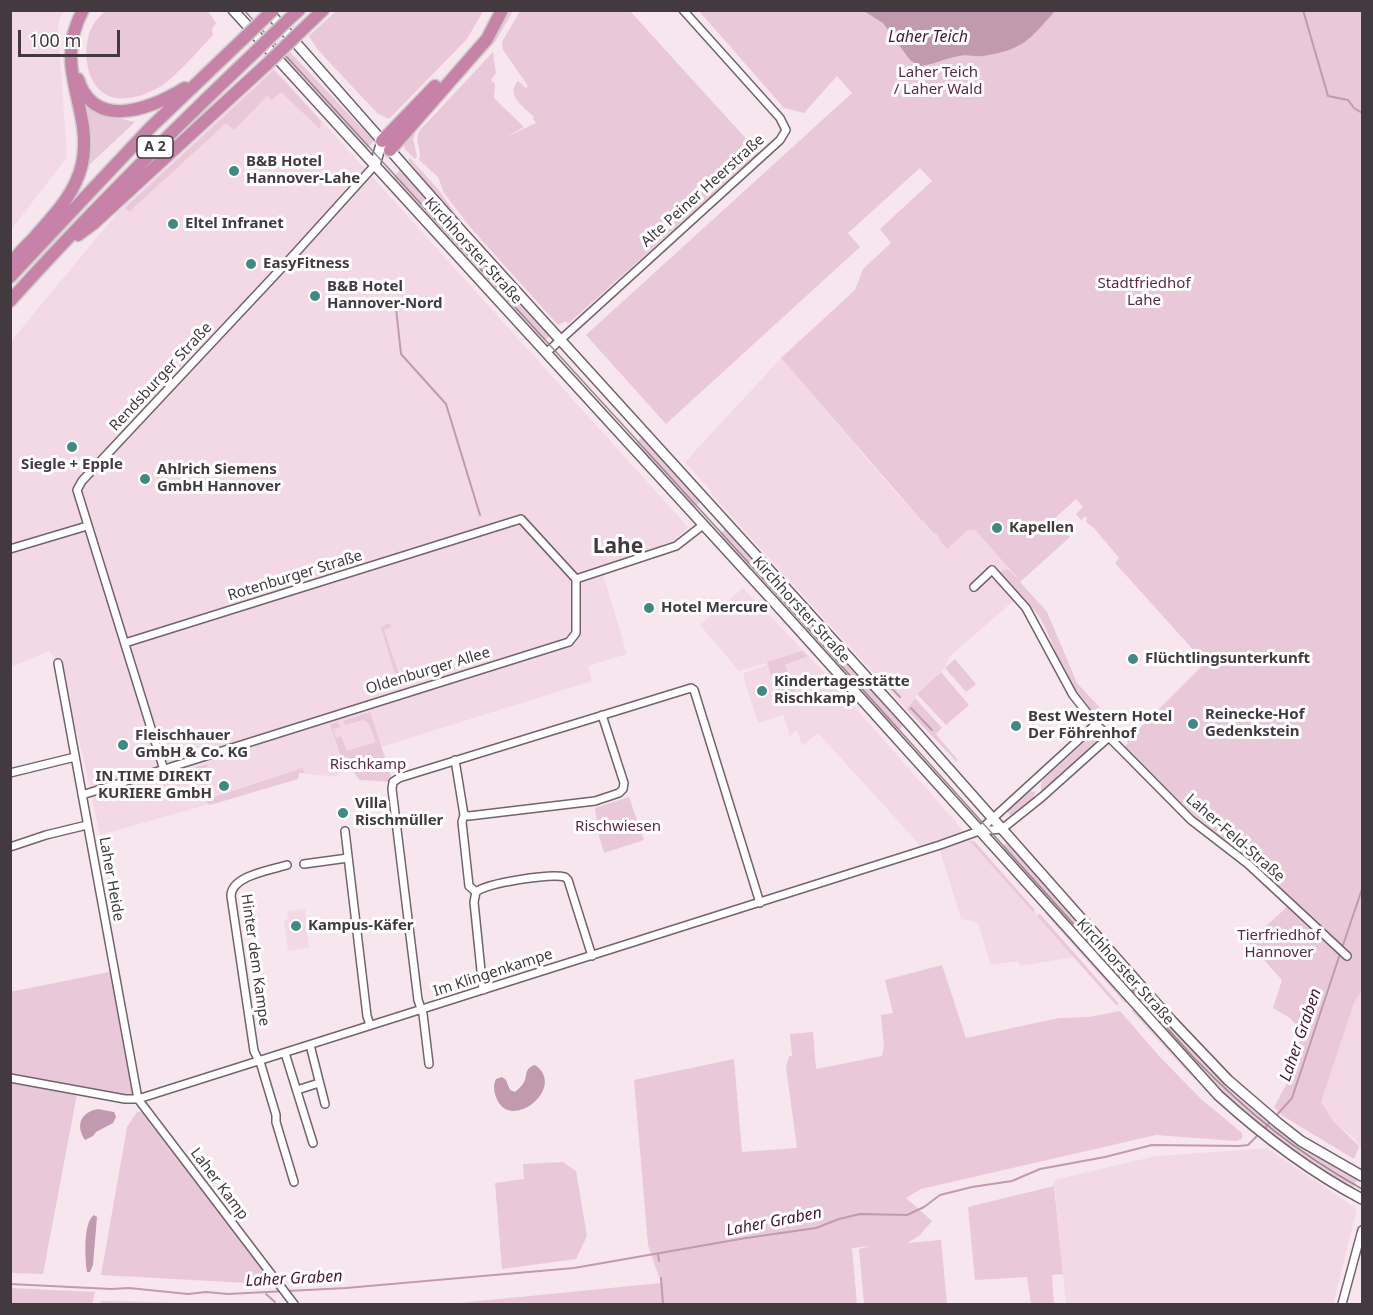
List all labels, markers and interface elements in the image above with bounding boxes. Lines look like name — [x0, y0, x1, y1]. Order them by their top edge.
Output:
scale bar — [21, 18, 123, 56]
water label: Laher Teich — [888, 27, 968, 47]
text: 100 m — [29, 28, 81, 52]
park label: Laher Teich / Laher Wald — [894, 64, 982, 99]
street label: Alte Peiner Heerstraße — [638, 131, 768, 251]
road number: A 2 — [137, 136, 173, 158]
place label: B&B Hotel Hannover-Lahe — [246, 153, 360, 188]
marker: B&B Hotel Hannover-Lahe — [227, 164, 241, 178]
street label: Kirchhorster Straße — [420, 194, 526, 308]
place label: Eltel Infranet — [185, 215, 284, 233]
marker: Eltel Infranet — [166, 217, 180, 231]
place label: EasyFitness — [263, 255, 349, 273]
marker: EasyFitness — [244, 257, 258, 271]
park label: Stadtfriedhof Lahe — [1097, 275, 1191, 310]
place label: B&B Hotel Hannover-Nord — [327, 278, 443, 313]
marker: B&B Hotel Hannover-Nord — [308, 289, 322, 303]
street label: Rendsburger Straße — [106, 319, 216, 435]
marker: Siegle + Epple — [65, 440, 79, 454]
place label: Siegle + Epple — [21, 456, 123, 474]
place label: Ahlrich Siemens GmbH Hannover — [157, 461, 281, 496]
marker: Ahlrich Siemens GmbH Hannover — [138, 472, 152, 486]
place label: Kapellen — [1009, 519, 1074, 537]
marker: Kapellen — [990, 521, 1004, 535]
district label: Lahe — [593, 534, 643, 560]
street label: Rotenburger Straße — [226, 547, 364, 605]
street label: Kirchhorster Straße — [748, 553, 854, 667]
place label: Hotel Mercure — [661, 599, 768, 617]
marker: Hotel Mercure — [642, 601, 656, 615]
street label: Oldenburger Allee — [364, 644, 492, 698]
place label: Flüchtlingsunterkunft — [1145, 650, 1310, 668]
marker: Flüchtlingsunterkunft — [1126, 652, 1140, 666]
place label: Kindertagesstätte Rischkamp — [774, 673, 910, 708]
marker: Kindertagesstätte Rischkamp — [755, 684, 769, 698]
place label: Reinecke-Hof Gedenkstein — [1205, 706, 1304, 741]
place label: Best Western Hotel Der Föhrenhof — [1028, 708, 1172, 743]
marker: Reinecke-Hof Gedenkstein — [1186, 717, 1200, 731]
marker: Best Western Hotel Der Föhrenhof — [1009, 719, 1023, 733]
place label: Fleischhauer GmbH & Co. KG — [135, 727, 248, 762]
marker: Fleischhauer GmbH & Co. KG — [116, 738, 130, 752]
park label: Rischkamp — [330, 756, 406, 774]
place label: IN TIME DIREKT KURIERE GmbH — [95, 768, 212, 803]
marker: IN TIME DIREKT KURIERE GmbH — [217, 779, 231, 793]
street label: Laher-Feld-Straße — [1182, 790, 1288, 886]
place label: Villa Rischmüller — [355, 795, 443, 830]
marker: Villa Rischmüller — [336, 806, 350, 820]
park label: Rischwiesen — [575, 818, 661, 836]
street label: Laher Heide — [95, 835, 127, 923]
street label: Hinter dem Kampe — [237, 893, 273, 1027]
street label: Kirchhorster Straße — [1072, 915, 1178, 1029]
place label: Kampus-Käfer — [308, 917, 414, 935]
marker: Kampus-Käfer — [289, 919, 303, 933]
park label: Tierfriedhof Hannover — [1237, 927, 1321, 962]
street label: Im Klingenkampe — [431, 945, 555, 1001]
water label: Laher Graben — [1276, 986, 1326, 1084]
street label: Laher Kamp — [186, 1145, 252, 1223]
water label: Laher Graben — [725, 1203, 823, 1241]
water label: Laher Graben — [245, 1267, 343, 1291]

